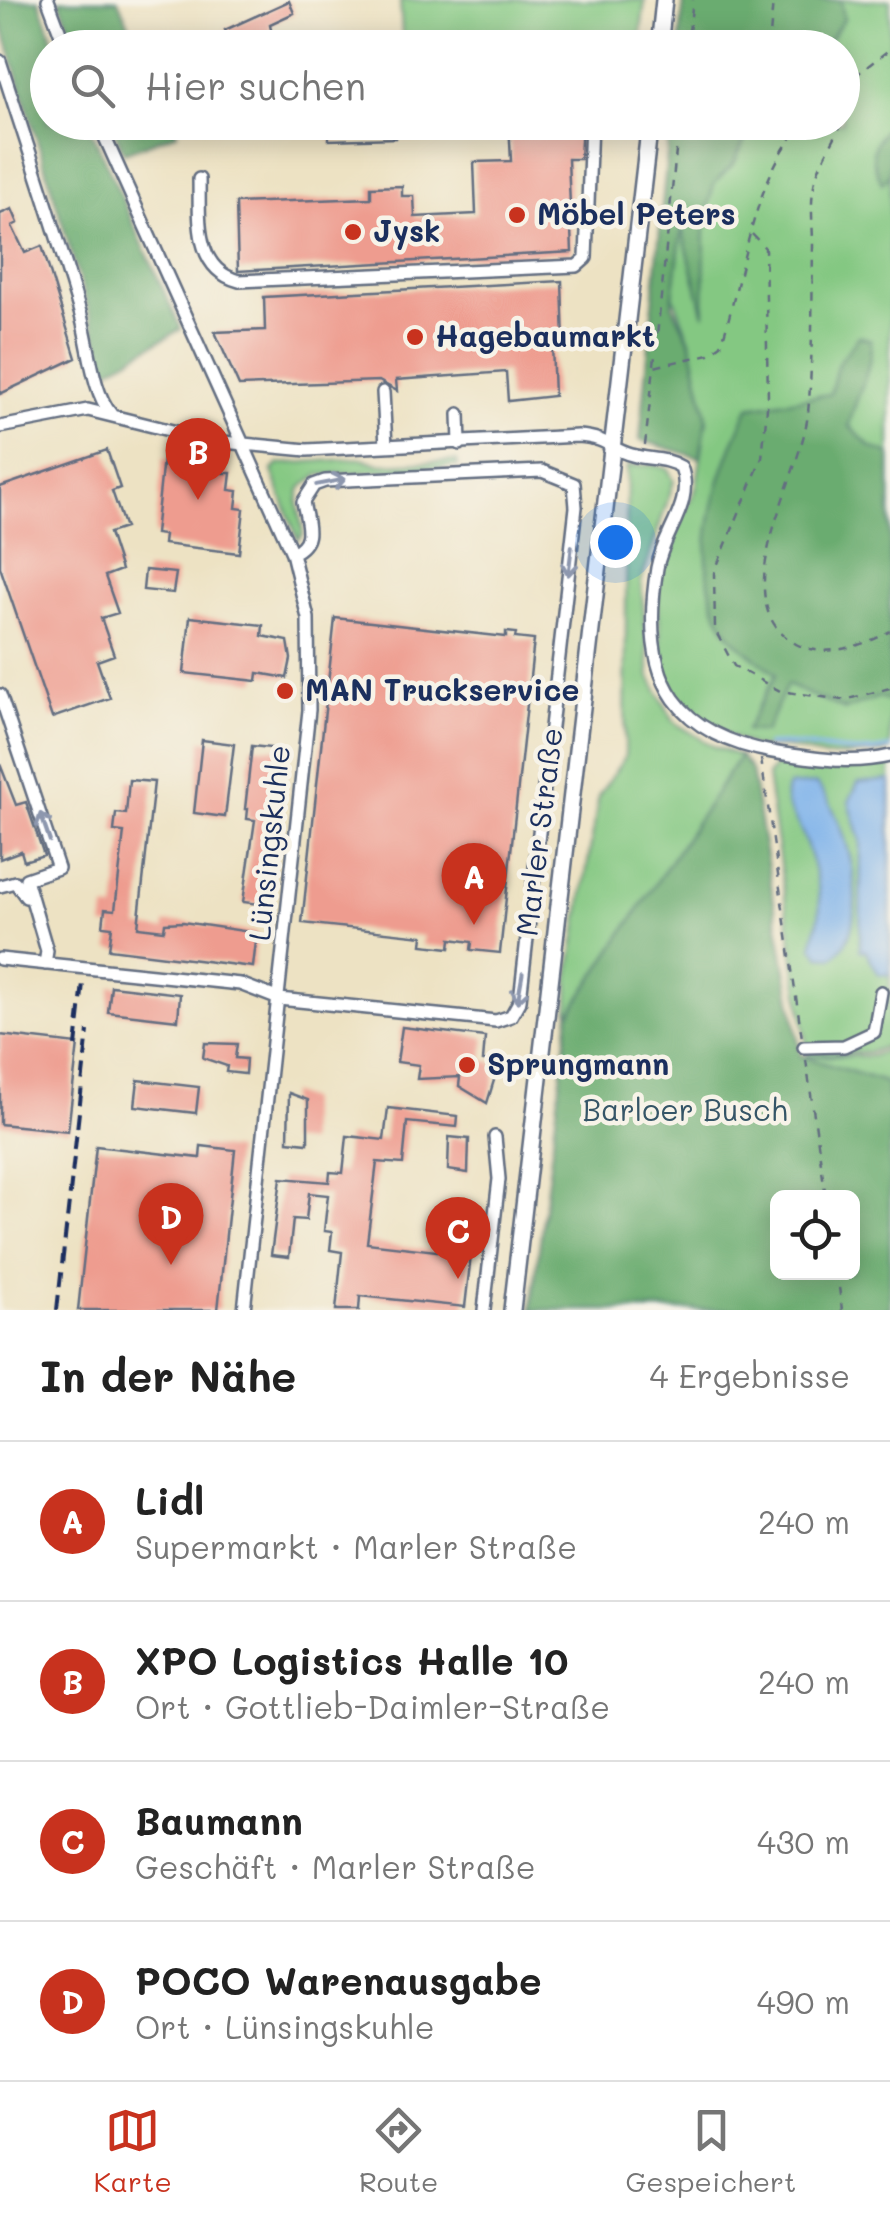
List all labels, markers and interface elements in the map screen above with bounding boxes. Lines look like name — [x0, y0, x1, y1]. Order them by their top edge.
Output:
search box — [30, 30, 860, 140]
icon: search — [65, 58, 120, 113]
text: Hier suchen — [145, 60, 366, 110]
place label: Möbel Peters — [537, 193, 736, 233]
marker: Möbel Peters — [506, 204, 528, 226]
place label: Jysk — [373, 210, 440, 250]
marker: Jysk — [342, 221, 364, 243]
place label: Hagebaumarkt — [435, 315, 655, 355]
marker: Hagebaumarkt — [404, 326, 426, 348]
pin: B — [166, 418, 230, 500]
one-way arrow — [314, 472, 346, 491]
your location — [590, 517, 641, 568]
one-way arrow — [560, 544, 579, 577]
place label: MAN Truckservice — [305, 669, 579, 709]
marker: MAN Truckservice — [274, 680, 296, 702]
street label: Marler Straße — [505, 725, 571, 938]
street label: Lünsingskuhle — [238, 743, 298, 943]
one-way arrow — [34, 812, 52, 843]
pin: A — [442, 842, 506, 925]
one-way arrow — [510, 971, 529, 1004]
place label: Sprungmann — [487, 1043, 669, 1083]
marker: Sprungmann — [456, 1054, 478, 1076]
park label: Barloer Busch — [582, 1089, 788, 1129]
pin: D — [138, 1182, 204, 1265]
map controls — [770, 1190, 860, 1280]
button: locate — [770, 1190, 860, 1280]
pin: C — [426, 1196, 490, 1279]
text: In der Nähe — [40, 1348, 296, 1403]
text: 4 Ergebnisse — [649, 1354, 850, 1396]
text: Lidl — [135, 1475, 204, 1525]
text: A — [61, 1500, 84, 1542]
text: 240 m — [758, 1500, 850, 1542]
text: Supermarkt · Marler Straße — [135, 1525, 577, 1567]
text: XPO Logistics Halle 10 — [135, 1635, 569, 1685]
text: B — [62, 1660, 83, 1702]
text: 240 m — [758, 1660, 850, 1702]
text: Ort · Gottlieb-Daimler-Straße — [135, 1685, 610, 1727]
text: Baumann — [135, 1795, 303, 1845]
text: C — [61, 1820, 84, 1862]
text: 430 m — [757, 1820, 850, 1862]
text: Geschäft · Marler Straße — [135, 1845, 536, 1887]
text: POCO Warenausgabe — [135, 1955, 542, 2005]
text: D — [61, 1980, 84, 2022]
text: 490 m — [757, 1980, 850, 2022]
text: Ort · Lünsingskuhle — [135, 2005, 435, 2047]
tab: Karte — [94, 2103, 172, 2199]
tab: Route — [359, 2103, 438, 2199]
tab: Gespeichert — [626, 2103, 796, 2199]

